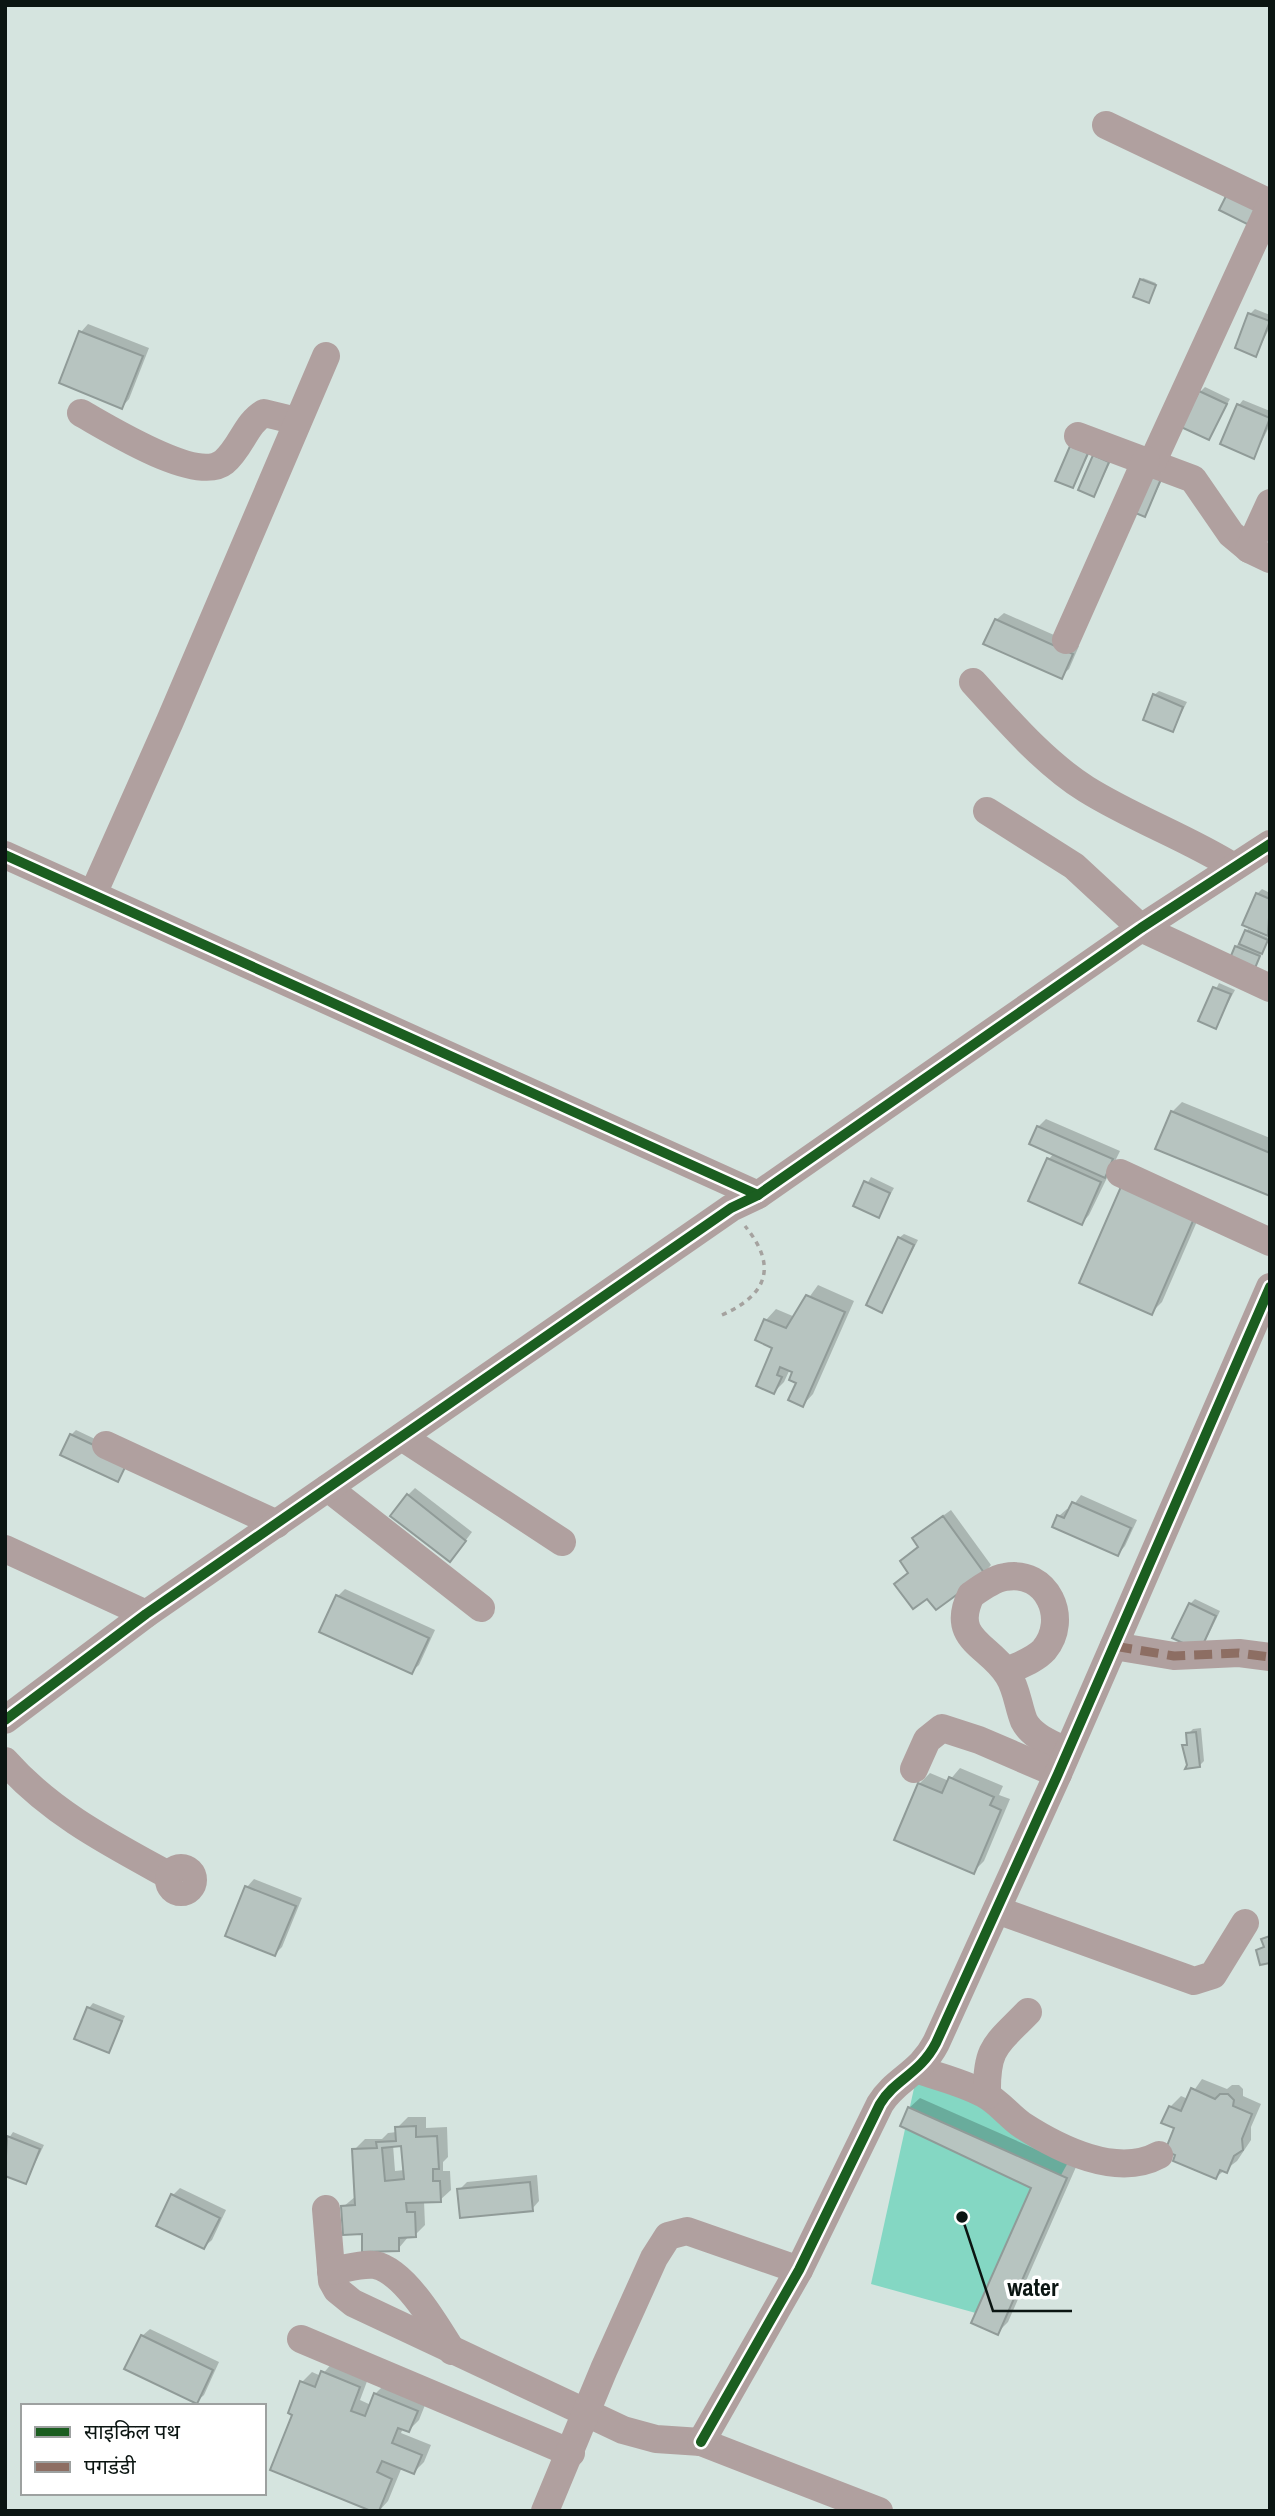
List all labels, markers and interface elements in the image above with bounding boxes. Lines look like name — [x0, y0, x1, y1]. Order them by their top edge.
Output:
callout: water — [993, 2266, 1072, 2311]
text: water — [1007, 2271, 1059, 2303]
legend — [21, 2404, 266, 2495]
text: साइकिल पथ — [84, 2417, 180, 2446]
text: पगडंडी — [84, 2452, 136, 2481]

